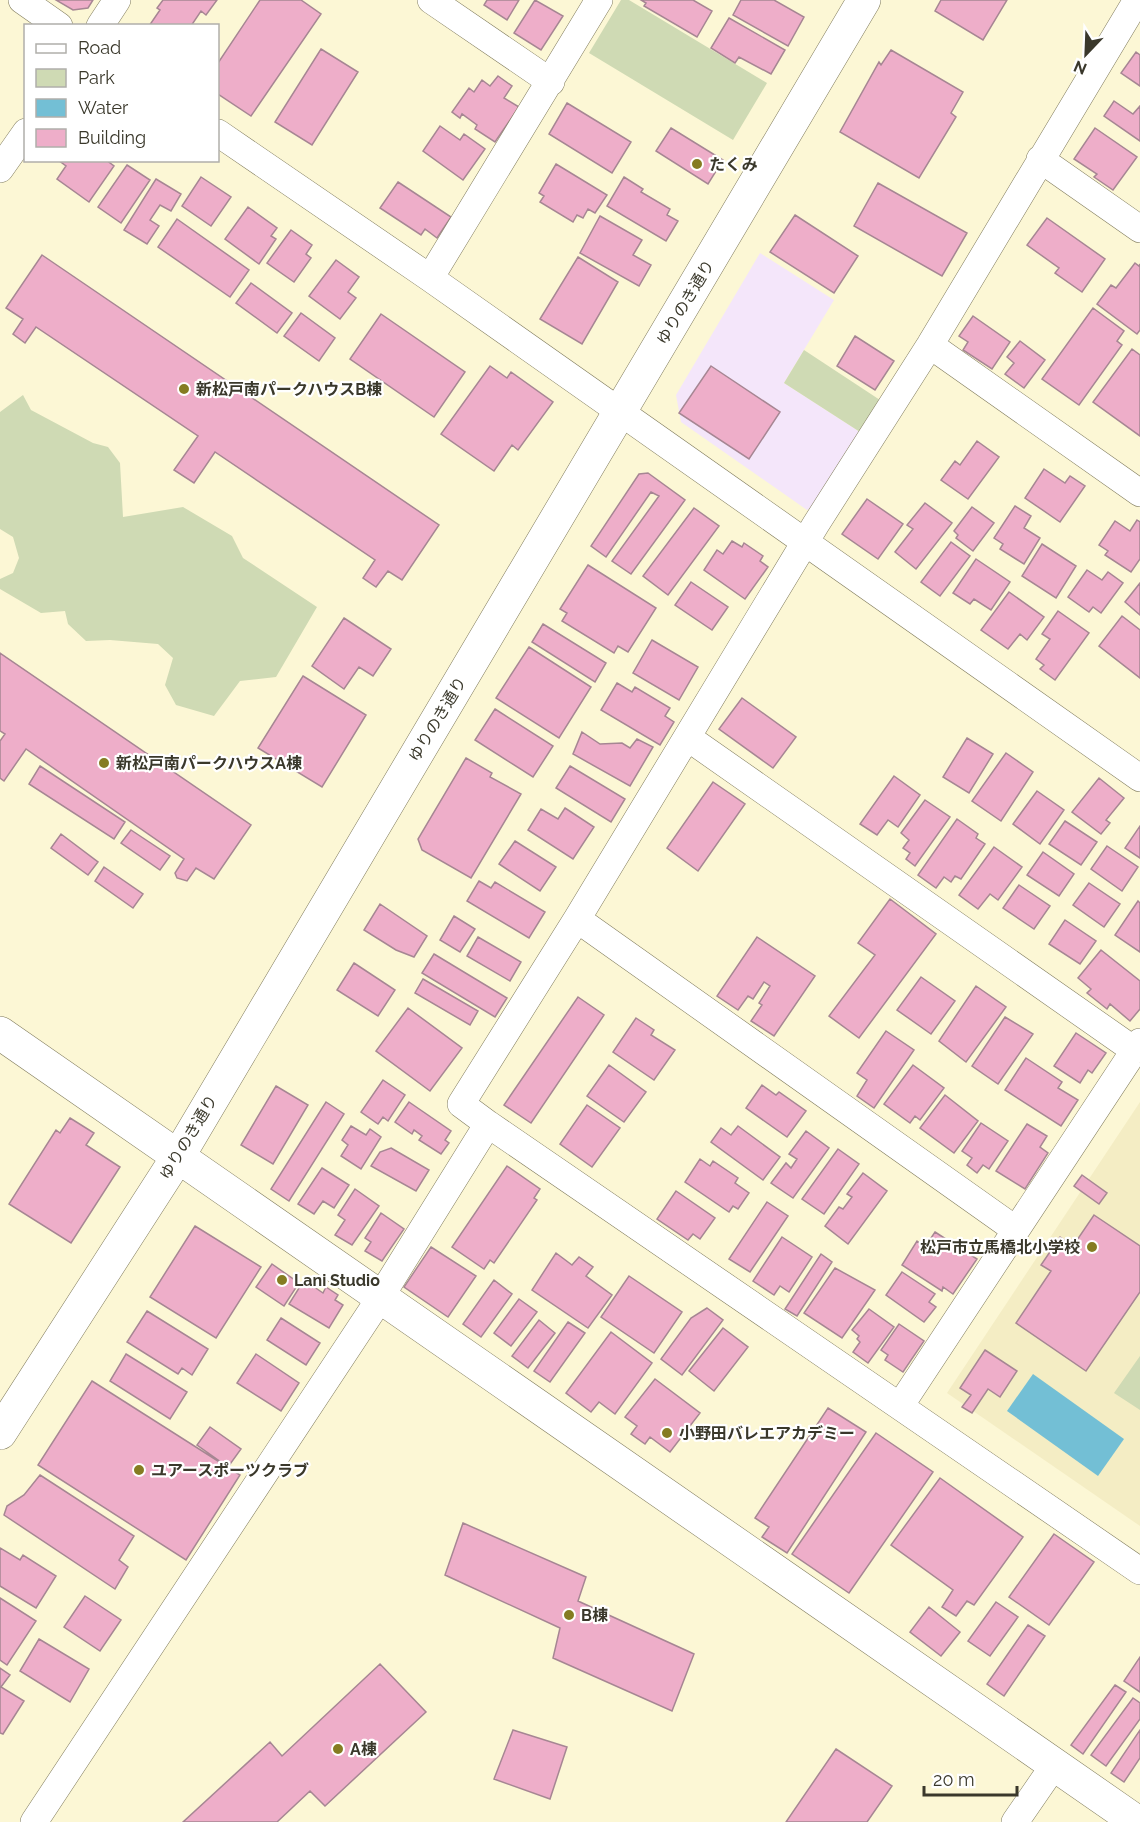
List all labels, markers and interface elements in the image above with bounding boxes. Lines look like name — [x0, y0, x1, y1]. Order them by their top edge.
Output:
legend — [24, 24, 219, 162]
north arrow — [1056, 24, 1116, 84]
text: Road — [78, 37, 121, 58]
text: N — [1071, 56, 1090, 78]
text: Park — [78, 67, 115, 88]
text: Water — [78, 97, 129, 118]
text: Building — [78, 127, 146, 148]
place label: たくみ — [709, 155, 758, 174]
marker: たくみ — [690, 157, 704, 171]
street label: ゆりのき通り — [653, 256, 718, 348]
place label: 新松戸南パークハウスB棟 — [196, 380, 382, 399]
marker: 新松戸南パークハウスB棟 — [177, 382, 191, 396]
street label: ゆりのき通り — [405, 673, 470, 765]
place label: 新松戸南パークハウスA棟 — [116, 754, 302, 773]
marker: 新松戸南パークハウスA棟 — [97, 756, 111, 770]
street label: ゆりのき通り — [156, 1091, 221, 1183]
place label: 松戸市立馬橋北小学校 — [920, 1238, 1080, 1257]
marker: 松戸市立馬橋北小学校 — [1085, 1240, 1099, 1254]
place label: Lani Studio — [294, 1271, 380, 1290]
marker: Lani Studio — [275, 1273, 289, 1287]
place label: 小野田バレエアカデミー — [679, 1424, 855, 1443]
marker: 小野田バレエアカデミー — [660, 1426, 674, 1440]
place label: ユアースポーツクラブ — [151, 1461, 309, 1480]
marker: ユアースポーツクラブ — [132, 1463, 146, 1477]
place label: B棟 — [581, 1606, 608, 1625]
marker: B棟 — [562, 1608, 576, 1622]
place label: A棟 — [350, 1740, 377, 1759]
marker: A棟 — [331, 1742, 345, 1756]
scale bar — [924, 1759, 1017, 1797]
text: 20 m — [933, 1769, 975, 1790]

